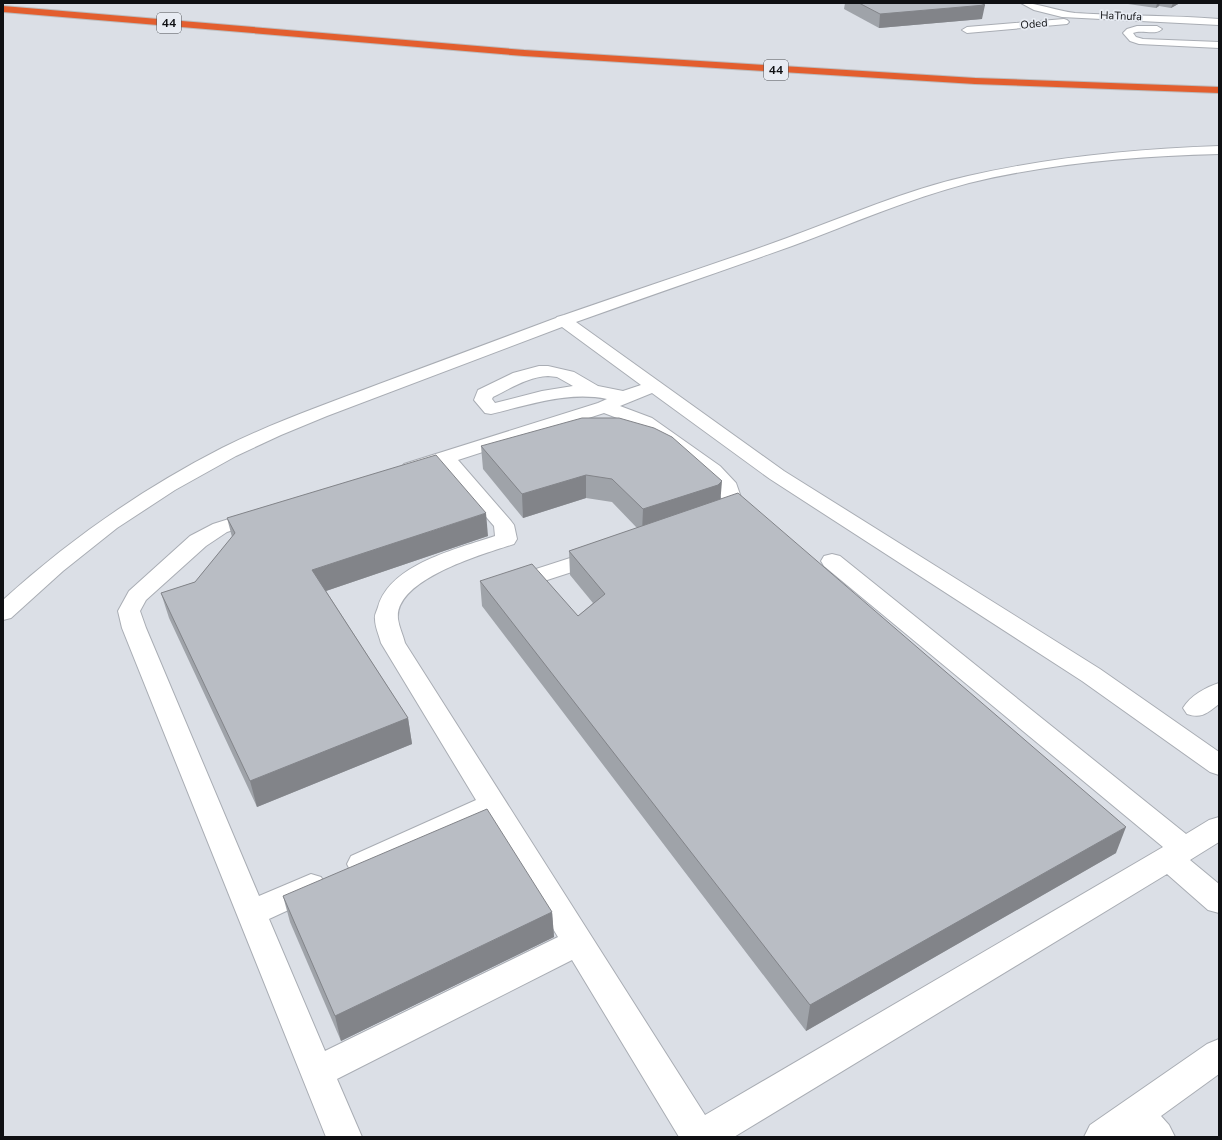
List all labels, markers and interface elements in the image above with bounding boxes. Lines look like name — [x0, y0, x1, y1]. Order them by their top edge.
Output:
street label: HaTnufa — [1100, 8, 1142, 24]
road number: 44 — [157, 13, 181, 33]
street label: Oded — [1020, 15, 1048, 33]
road number: 44 — [764, 60, 788, 80]

